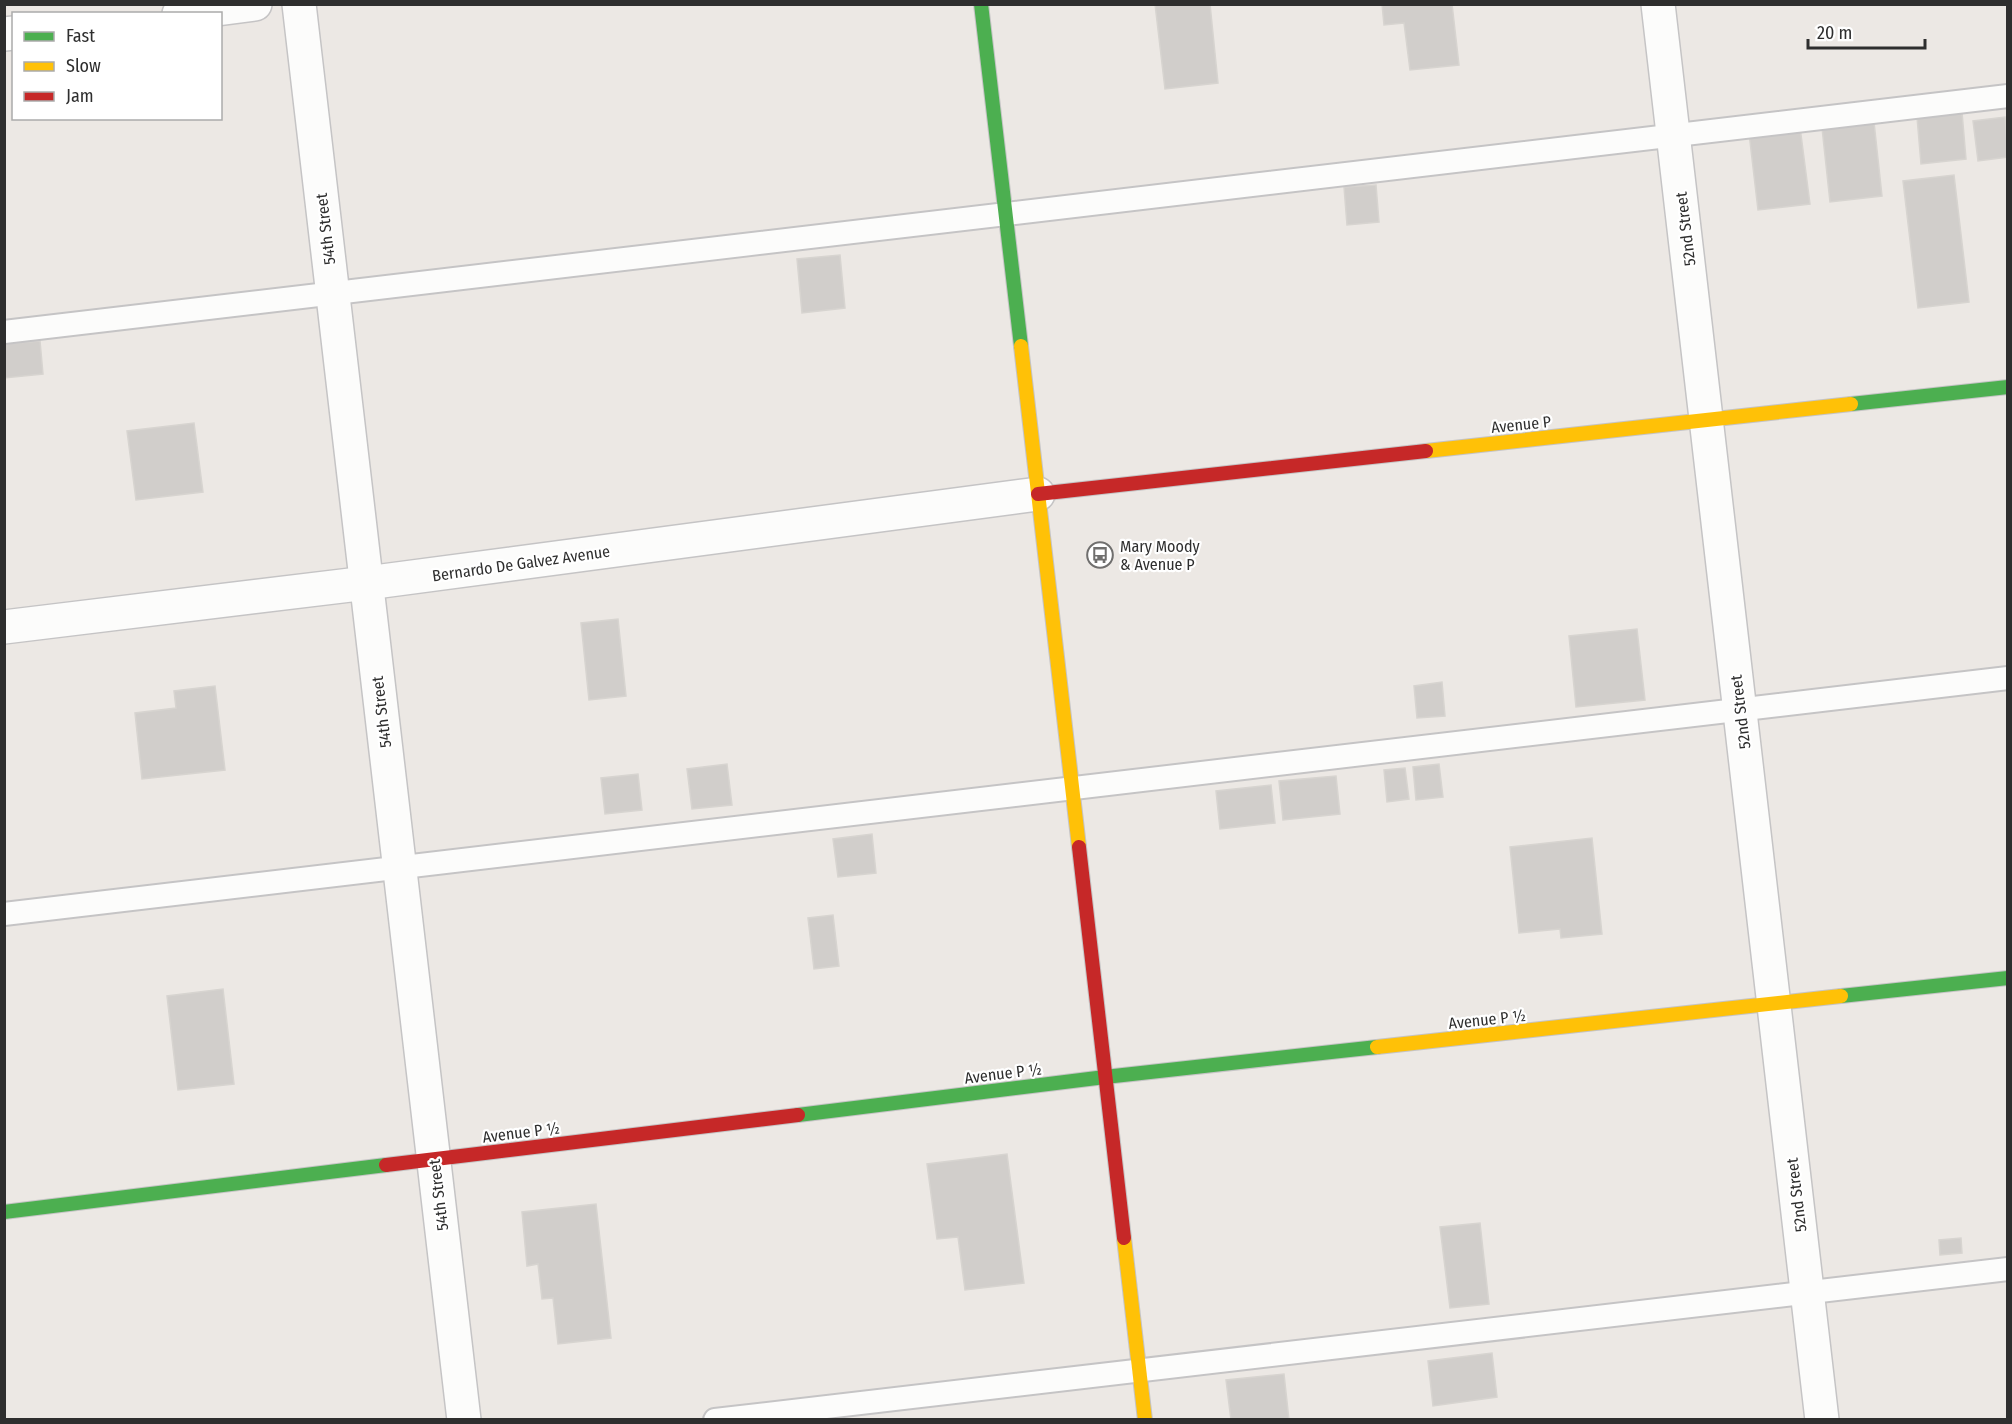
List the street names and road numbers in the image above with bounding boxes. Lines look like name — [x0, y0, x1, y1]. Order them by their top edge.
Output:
street label: 52nd Street — [1671, 190, 1699, 267]
street label: 54th Street — [312, 191, 339, 266]
street label: Avenue P — [1490, 412, 1552, 437]
street label: Bernardo De Galvez Avenue — [431, 542, 611, 585]
street label: 52nd Street — [1726, 673, 1754, 750]
street label: 54th Street — [368, 674, 395, 749]
street label: Avenue P ½ — [1448, 1006, 1527, 1033]
street label: Avenue P ½ — [963, 1059, 1043, 1088]
street label: Avenue P ½ — [481, 1118, 561, 1147]
street label: 52nd Street — [1782, 1156, 1810, 1233]
street label: 54th Street — [425, 1157, 452, 1232]

